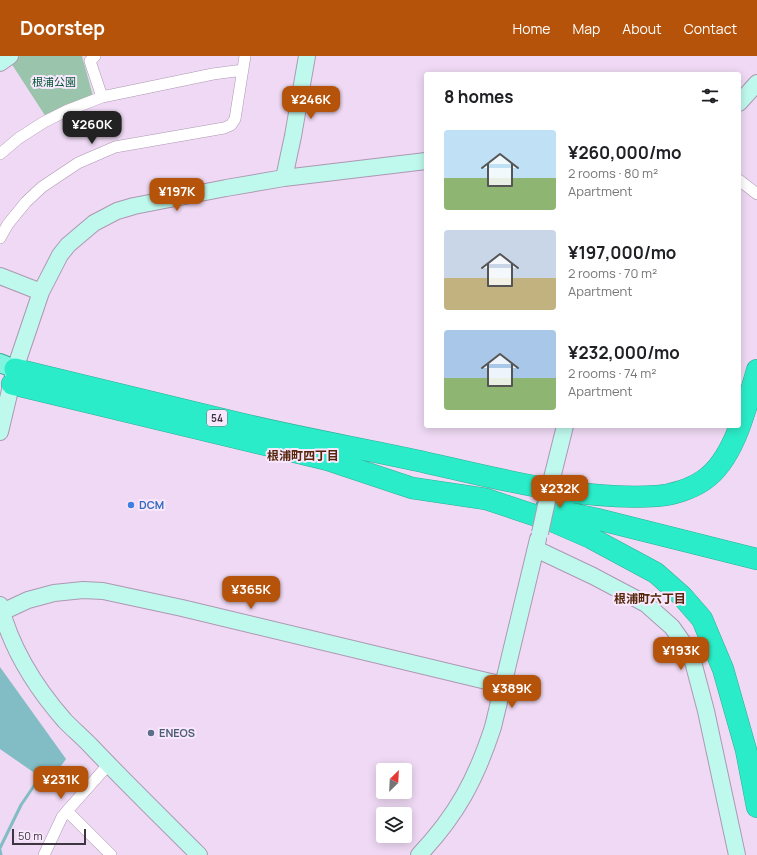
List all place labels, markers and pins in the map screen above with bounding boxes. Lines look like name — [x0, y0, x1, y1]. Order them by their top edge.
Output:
pin: ¥246K — [283, 86, 339, 120]
pin: ¥260K — [64, 111, 120, 145]
pin: ¥197K — [149, 178, 205, 212]
pin: ¥232K — [532, 475, 588, 509]
place label: DCM — [139, 497, 164, 512]
marker: DCM — [126, 500, 136, 510]
pin: ¥365K — [223, 576, 279, 610]
pin: ¥193K — [653, 637, 709, 671]
pin: ¥389K — [484, 675, 540, 709]
place label: ENEOS — [159, 725, 195, 740]
marker: ENEOS — [146, 728, 156, 738]
pin: ¥231K — [33, 766, 89, 800]

